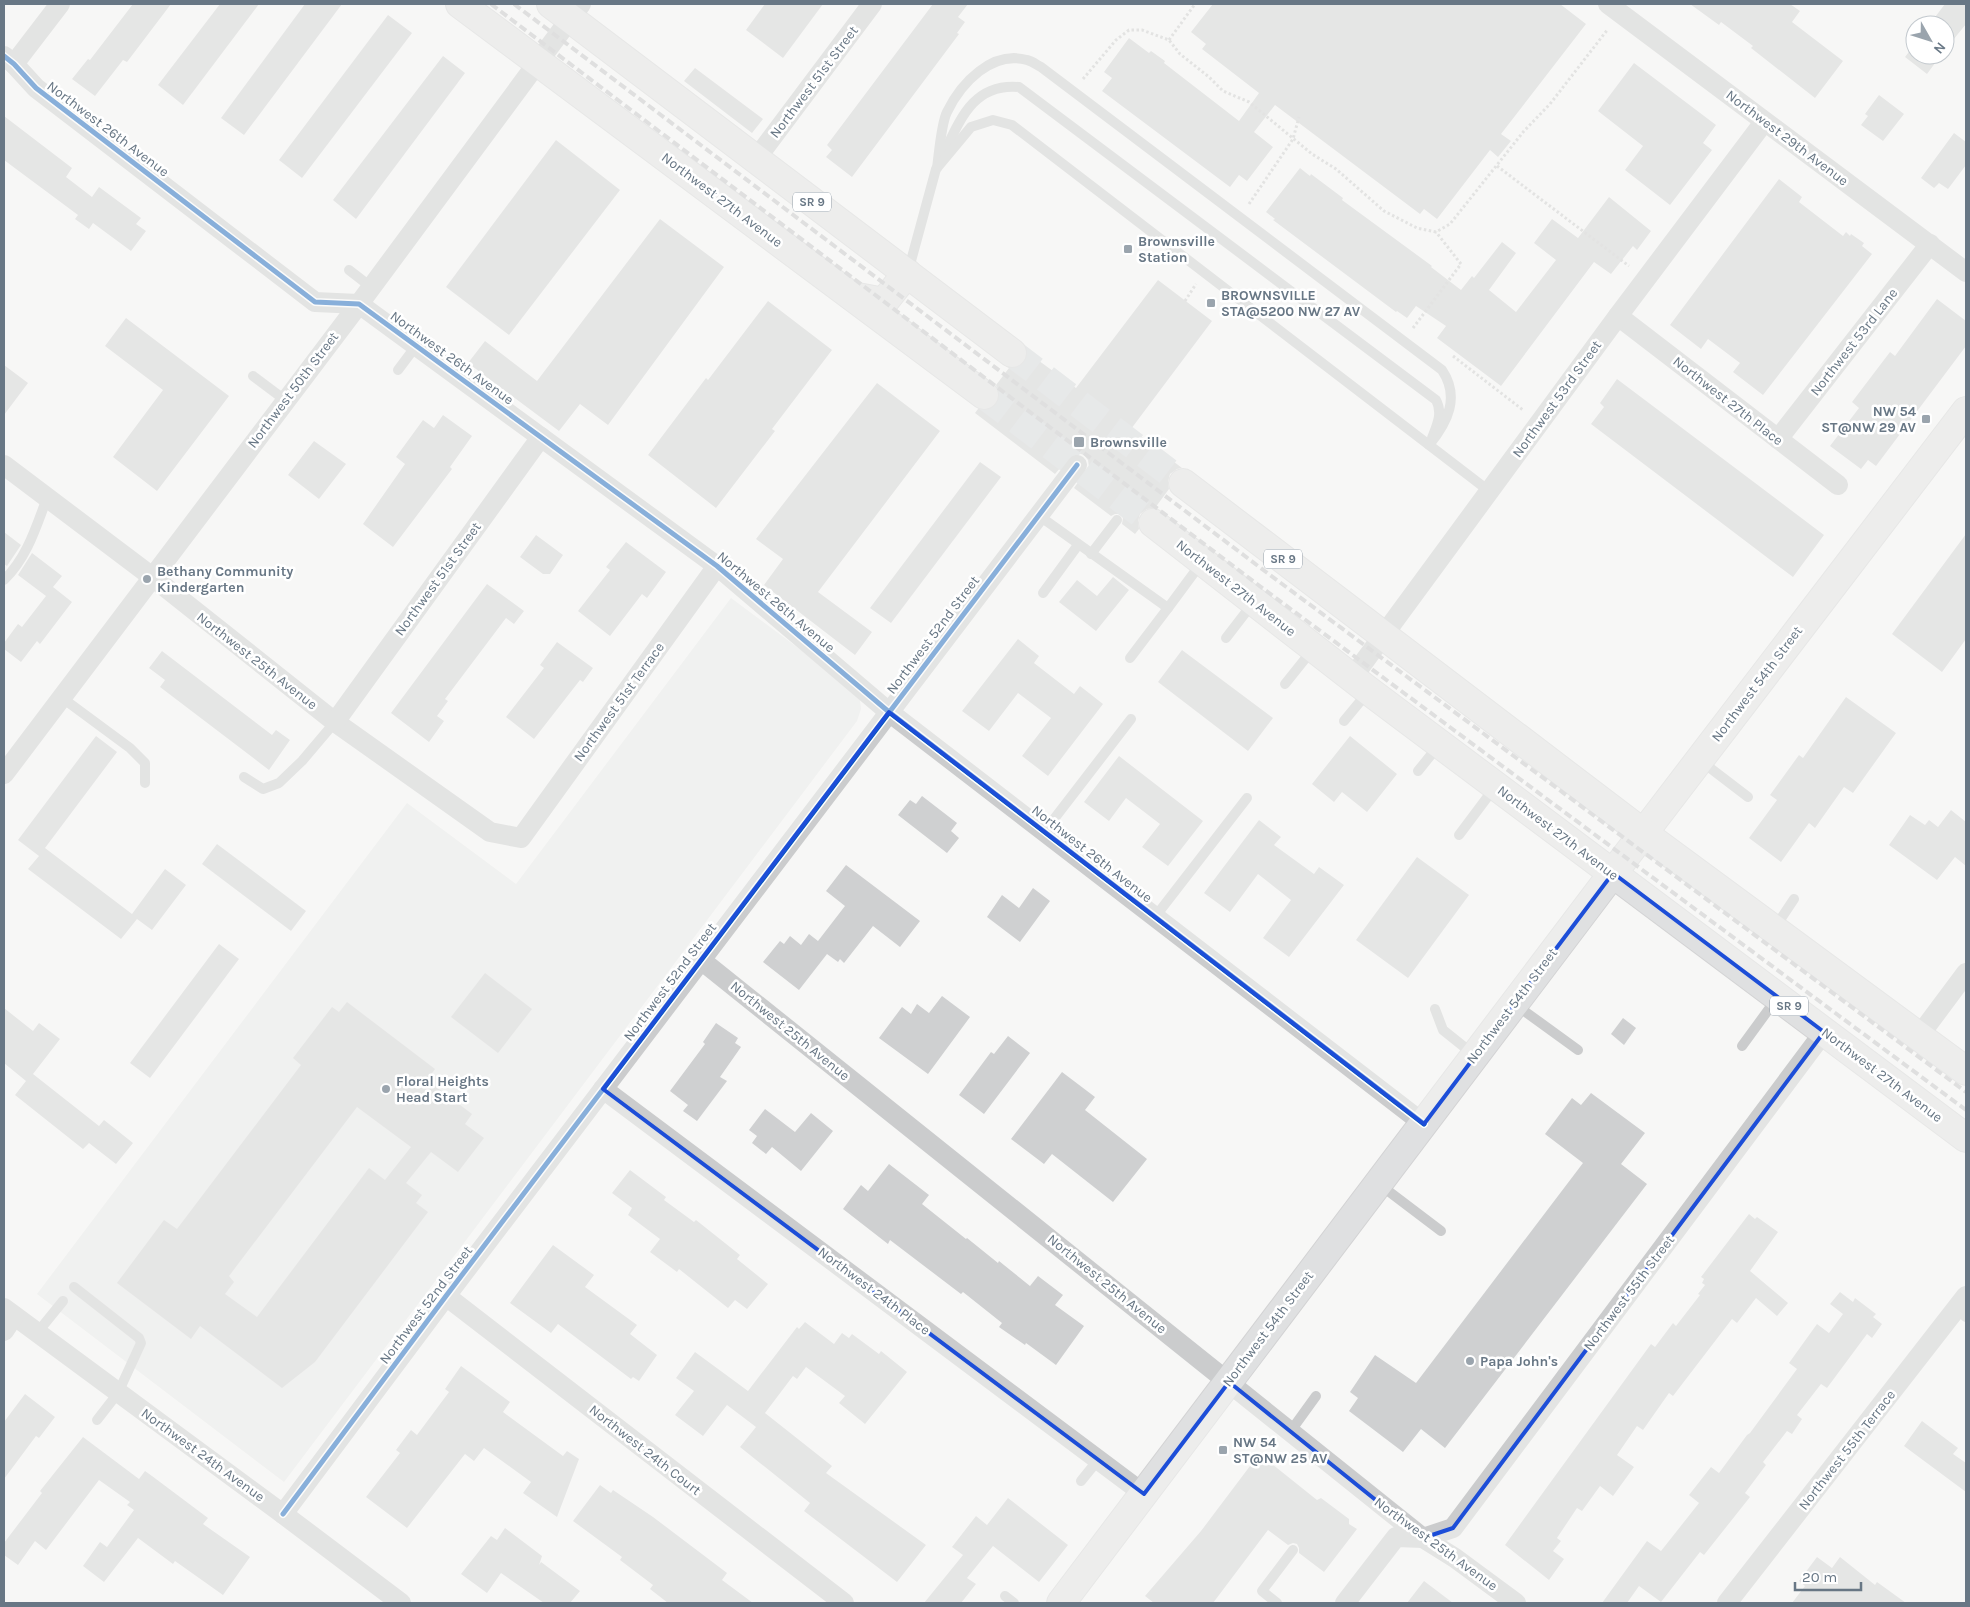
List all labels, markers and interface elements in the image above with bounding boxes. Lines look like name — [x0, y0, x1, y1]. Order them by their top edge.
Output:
north arrow — [1905, 15, 1955, 65]
street label: Northwest 51st Street — [766, 23, 862, 141]
text: N — [1930, 39, 1949, 57]
street label: Northwest 26th Avenue — [44, 78, 172, 180]
street label: Northwest 29th Avenue — [1723, 86, 1851, 190]
street label: Northwest 27th Avenue — [658, 149, 786, 251]
road number: SR 9 — [793, 192, 831, 212]
place label: Brownsville Station — [1138, 233, 1215, 266]
marker: Brownsville Station — [1122, 243, 1134, 255]
street label: Northwest 53rd Lane — [1807, 285, 1901, 399]
place label: BROWNSVILLE STA@5200 NW 27 AV — [1221, 287, 1361, 320]
marker: BROWNSVILLE STA@5200 NW 27 AV — [1205, 297, 1217, 309]
street label: Northwest 26th Avenue — [387, 307, 517, 409]
street label: Northwest 50th Street — [244, 329, 342, 451]
street label: Northwest 53rd Street — [1509, 337, 1605, 461]
street label: Northwest 27th Place — [1670, 353, 1786, 449]
place label: NW 54 ST@NW 29 AV — [1821, 403, 1917, 436]
marker: NW 54 ST@NW 29 AV — [1920, 413, 1932, 425]
place label: Brownsville — [1090, 434, 1167, 451]
marker: Brownsville — [1072, 435, 1086, 449]
street label: Northwest 51st Street — [391, 519, 485, 639]
street label: Northwest 27th Avenue — [1173, 536, 1299, 640]
street label: Northwest 26th Avenue — [714, 548, 838, 656]
road number: SR 9 — [1264, 550, 1302, 568]
place label: Bethany Community Kindergarten — [157, 563, 293, 596]
street label: Northwest 52nd Street — [883, 572, 983, 698]
marker: Bethany Community Kindergarten — [141, 573, 153, 585]
street label: Northwest 25th Avenue — [193, 609, 321, 713]
street label: Northwest 54th Street — [1708, 623, 1806, 745]
street label: Northwest 51st Terrace — [570, 639, 668, 765]
street label: Northwest 27th Avenue — [1494, 782, 1622, 884]
street label: Northwest 26th Avenue — [1028, 802, 1156, 906]
street label: Northwest 52nd Street — [620, 919, 720, 1045]
street label: Northwest 54th Street — [1463, 945, 1561, 1067]
street label: Northwest 25th Avenue — [727, 978, 853, 1084]
road number: SR 9 — [1770, 996, 1808, 1016]
street label: Northwest 27th Avenue — [1818, 1024, 1946, 1126]
place label: Floral Heights Head Start — [396, 1073, 489, 1106]
marker: Floral Heights Head Start — [380, 1083, 392, 1095]
street label: Northwest 25th Avenue — [1044, 1231, 1170, 1337]
street label: Northwest 55th Street — [1580, 1232, 1678, 1354]
street label: Northwest 52nd Street — [376, 1242, 476, 1368]
street label: Northwest 24th Place — [815, 1243, 933, 1339]
street label: Northwest 54th Street — [1219, 1268, 1317, 1390]
place label: Papa John's — [1480, 1353, 1558, 1370]
marker: Papa John's — [1464, 1355, 1476, 1367]
street label: Northwest 55th Terrace — [1795, 1387, 1899, 1513]
street label: Northwest 24th Court — [586, 1401, 704, 1499]
street label: Northwest 24th Avenue — [138, 1405, 268, 1505]
place label: NW 54 ST@NW 25 AV — [1233, 1434, 1328, 1467]
marker: NW 54 ST@NW 25 AV — [1217, 1444, 1229, 1456]
street label: Northwest 25th Avenue — [1371, 1494, 1501, 1594]
scale bar — [1795, 1560, 1861, 1592]
text: 20 m — [1802, 1568, 1837, 1586]

